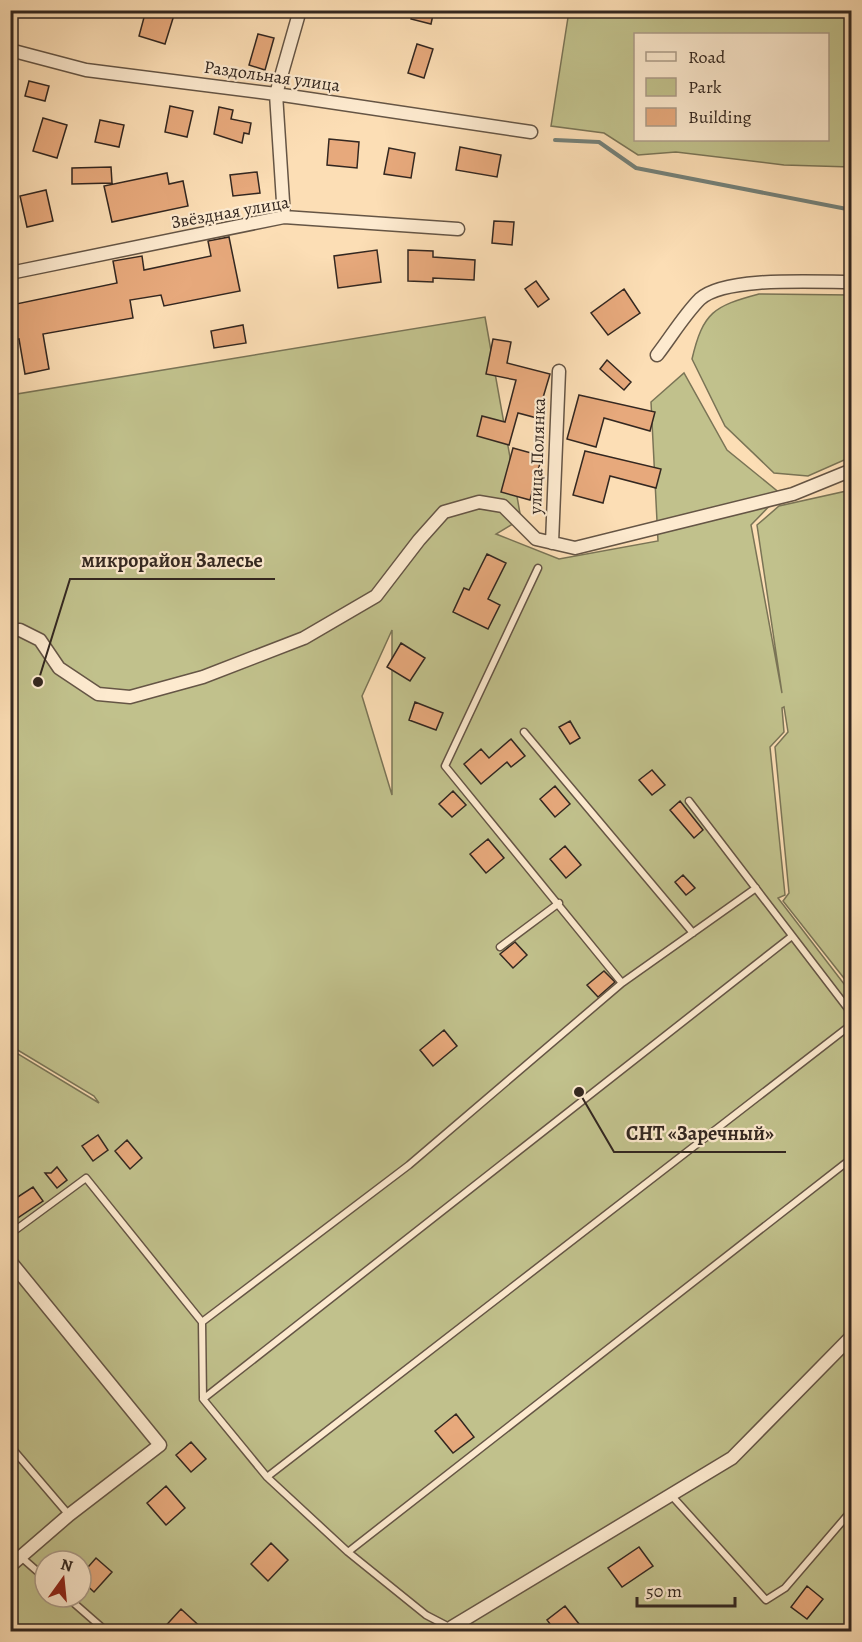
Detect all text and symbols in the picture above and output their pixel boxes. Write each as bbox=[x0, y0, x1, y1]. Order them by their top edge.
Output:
legend bbox=[634, 33, 829, 141]
text: Road bbox=[688, 45, 726, 69]
street label: Раздольная улица bbox=[202, 55, 342, 98]
text: Park bbox=[688, 75, 722, 99]
text: Building bbox=[688, 105, 752, 129]
street label: Звёздная улица bbox=[169, 190, 292, 234]
street label: улица Полянка bbox=[523, 397, 551, 516]
callout: микрорайон Залесье bbox=[70, 541, 275, 579]
text: микрорайон Залесье bbox=[81, 547, 263, 574]
callout: СНТ «Заречный» bbox=[614, 1114, 786, 1152]
text: СНТ «Заречный» bbox=[626, 1120, 774, 1147]
north arrow bbox=[33, 1549, 93, 1609]
text: N bbox=[58, 1553, 75, 1578]
scale bar bbox=[637, 1570, 734, 1608]
text: 50 m bbox=[646, 1579, 682, 1603]

